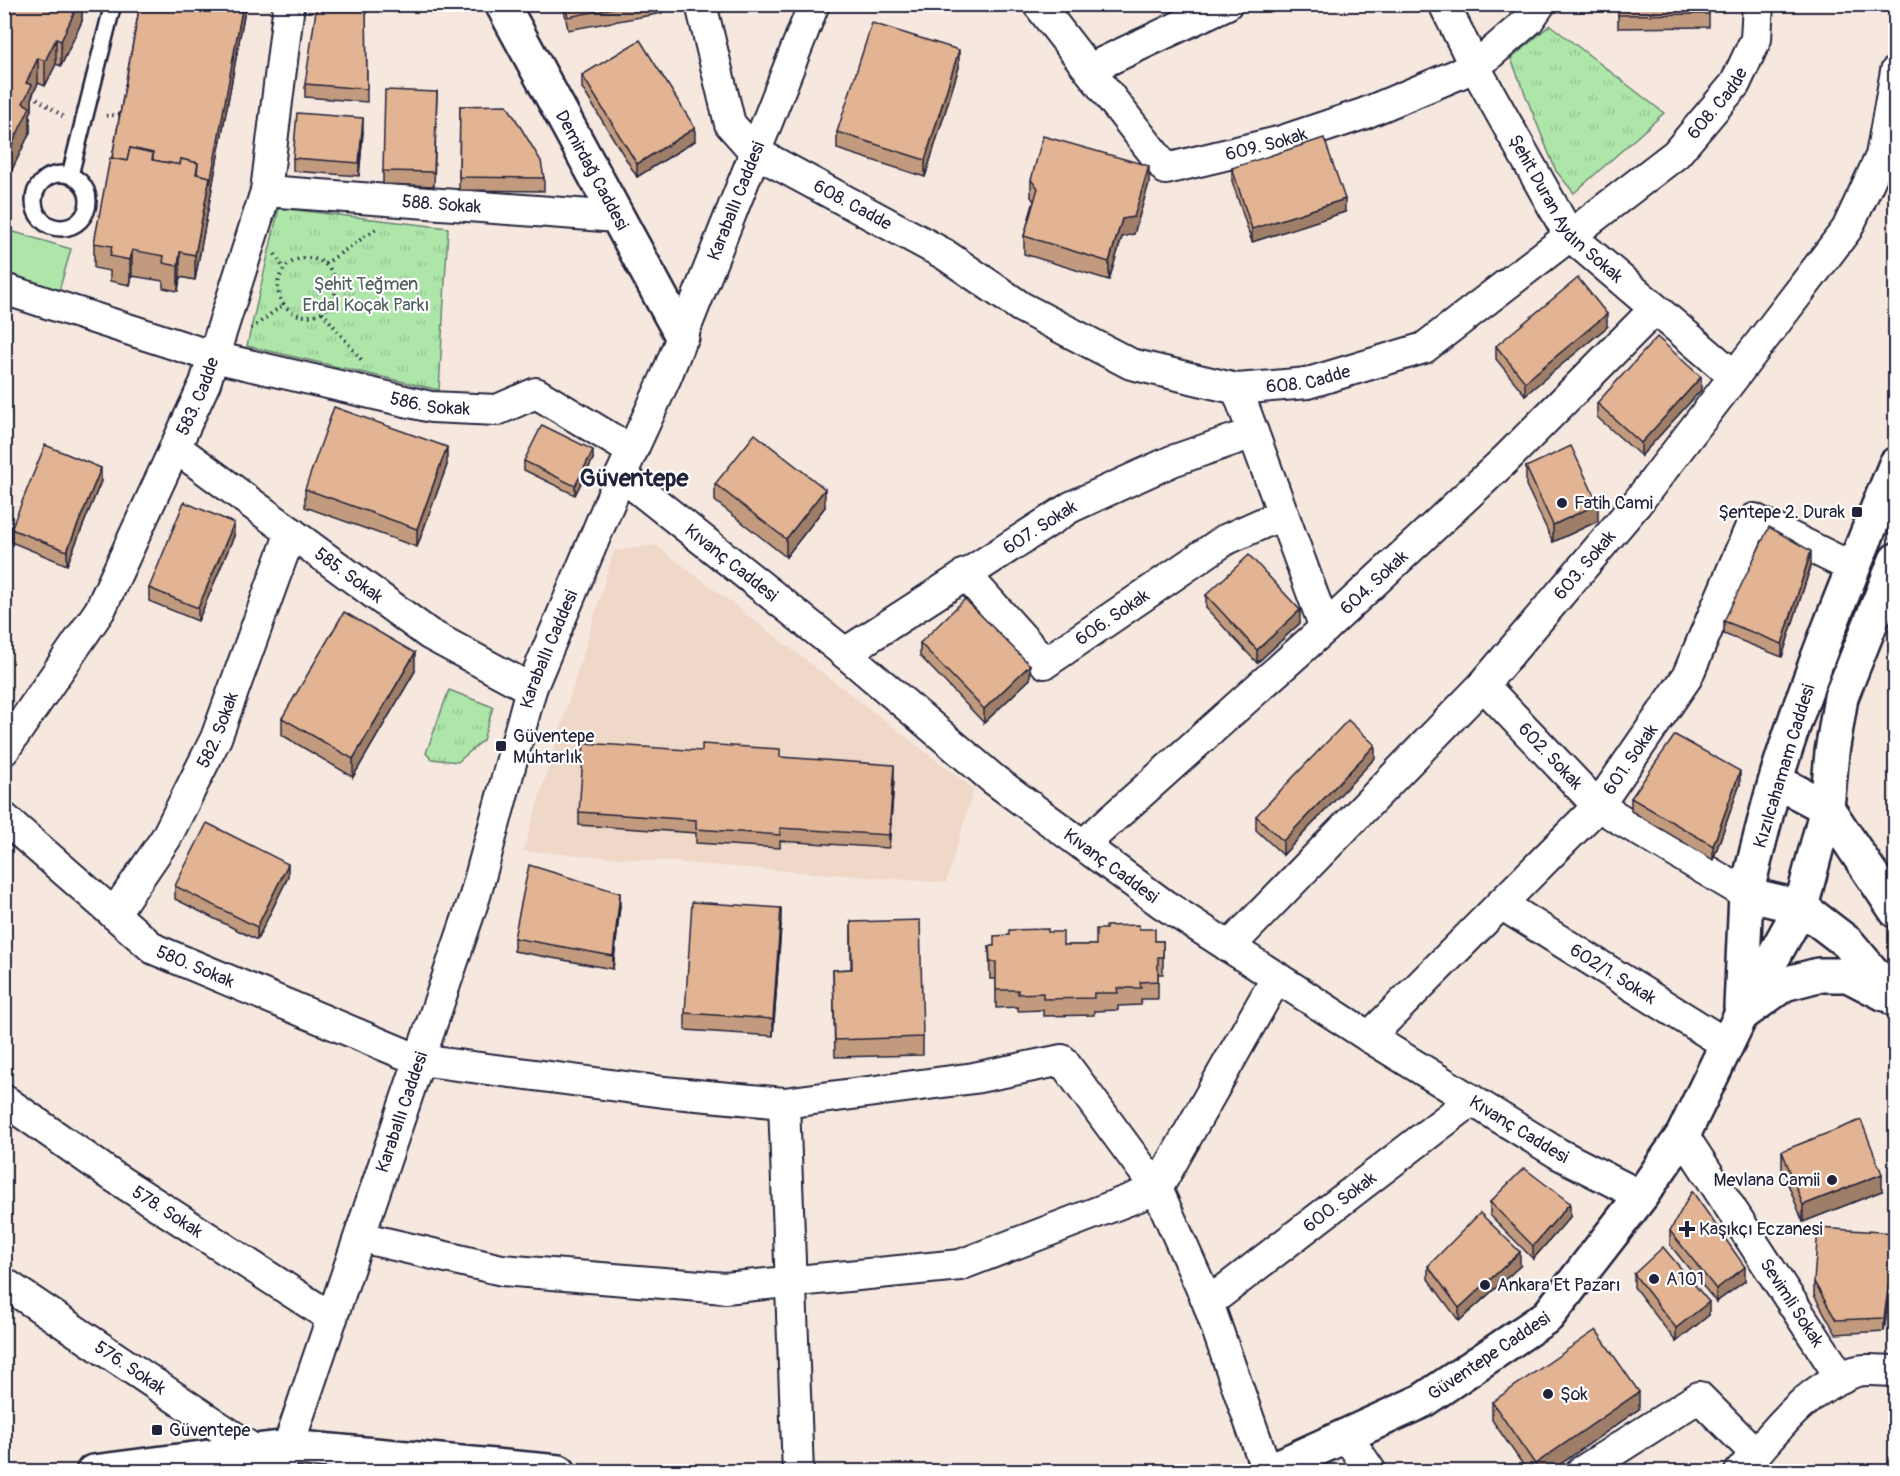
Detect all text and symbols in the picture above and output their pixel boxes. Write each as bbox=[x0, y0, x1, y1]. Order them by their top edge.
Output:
street label: 608. Cadde bbox=[1682, 64, 1753, 144]
street label: Demirdağ Caddesi bbox=[550, 106, 634, 234]
street label: 609. Sokak bbox=[1223, 122, 1311, 166]
street label: Şehit Duran Aydın Sokak bbox=[1503, 131, 1628, 288]
street label: Karaballı Caddesi bbox=[702, 138, 770, 264]
street label: 608. Cadde bbox=[809, 175, 896, 236]
street label: 588. Sokak bbox=[401, 190, 482, 219]
park label: Şehit Teğmen Erdal Koçak Parkı bbox=[303, 273, 429, 317]
street label: 583. Cadde bbox=[171, 354, 225, 439]
street label: 608. Cadde bbox=[1265, 360, 1353, 399]
street label: 586. Sokak bbox=[388, 387, 471, 421]
district label: Güventepe bbox=[580, 464, 689, 493]
place label: Fatih Cami bbox=[1574, 492, 1653, 515]
street label: 607. Sokak bbox=[999, 495, 1081, 560]
marker: Fatih Cami bbox=[1555, 496, 1569, 510]
place label: Şentepe 2. Durak bbox=[1718, 501, 1845, 524]
marker: Şentepe 2. Durak bbox=[1850, 505, 1864, 519]
street label: Kıvanç Caddesi bbox=[680, 519, 782, 607]
street label: 603. Sokak bbox=[1549, 525, 1621, 605]
street label: 585. Sokak bbox=[310, 542, 388, 609]
street label: 604. Sokak bbox=[1335, 545, 1413, 620]
street label: 606. Sokak bbox=[1071, 584, 1154, 651]
street label: Karaballı Caddesi bbox=[515, 587, 583, 711]
street label: Kızılcahamam Caddesi bbox=[1749, 681, 1820, 851]
street label: 582. Sokak bbox=[192, 688, 244, 772]
street label: 602. Sokak bbox=[1513, 718, 1588, 795]
street label: 601. Sokak bbox=[1598, 719, 1663, 800]
place label: Güventepe Muhtarlık bbox=[513, 725, 595, 769]
marker: Güventepe Muhtarlık bbox=[494, 739, 508, 753]
street label: Kıvanç Caddesi bbox=[1059, 824, 1163, 909]
street label: 602/1. Sokak bbox=[1565, 939, 1661, 1010]
street label: 580. Sokak bbox=[153, 940, 238, 994]
street label: Karaballı Caddesi bbox=[371, 1049, 433, 1176]
street label: Kıvanç Caddesi bbox=[1465, 1091, 1572, 1169]
street label: 600. Sokak bbox=[1299, 1166, 1382, 1238]
place label: Mevlana Camii bbox=[1714, 1169, 1820, 1192]
marker: Mevlana Camii bbox=[1825, 1173, 1839, 1187]
street label: 578. Sokak bbox=[127, 1181, 207, 1244]
place label: Kaşıkçı Eczanesi bbox=[1699, 1218, 1823, 1241]
marker: Kaşıkçı Eczanesi bbox=[1680, 1222, 1694, 1236]
street label: Sevimli Sokak bbox=[1754, 1254, 1829, 1352]
place label: A101 bbox=[1666, 1268, 1704, 1291]
marker: A101 bbox=[1647, 1272, 1661, 1286]
place label: Ankara Et Pazarı bbox=[1497, 1274, 1621, 1297]
marker: Ankara Et Pazarı bbox=[1478, 1278, 1492, 1292]
street label: Güventepe Caddesi bbox=[1423, 1307, 1555, 1406]
street label: 576. Sokak bbox=[90, 1336, 171, 1400]
place label: Şok bbox=[1560, 1383, 1588, 1406]
marker: Şok bbox=[1541, 1387, 1555, 1401]
place label: Güventepe bbox=[169, 1419, 251, 1442]
marker: Güventepe bbox=[150, 1423, 164, 1437]

